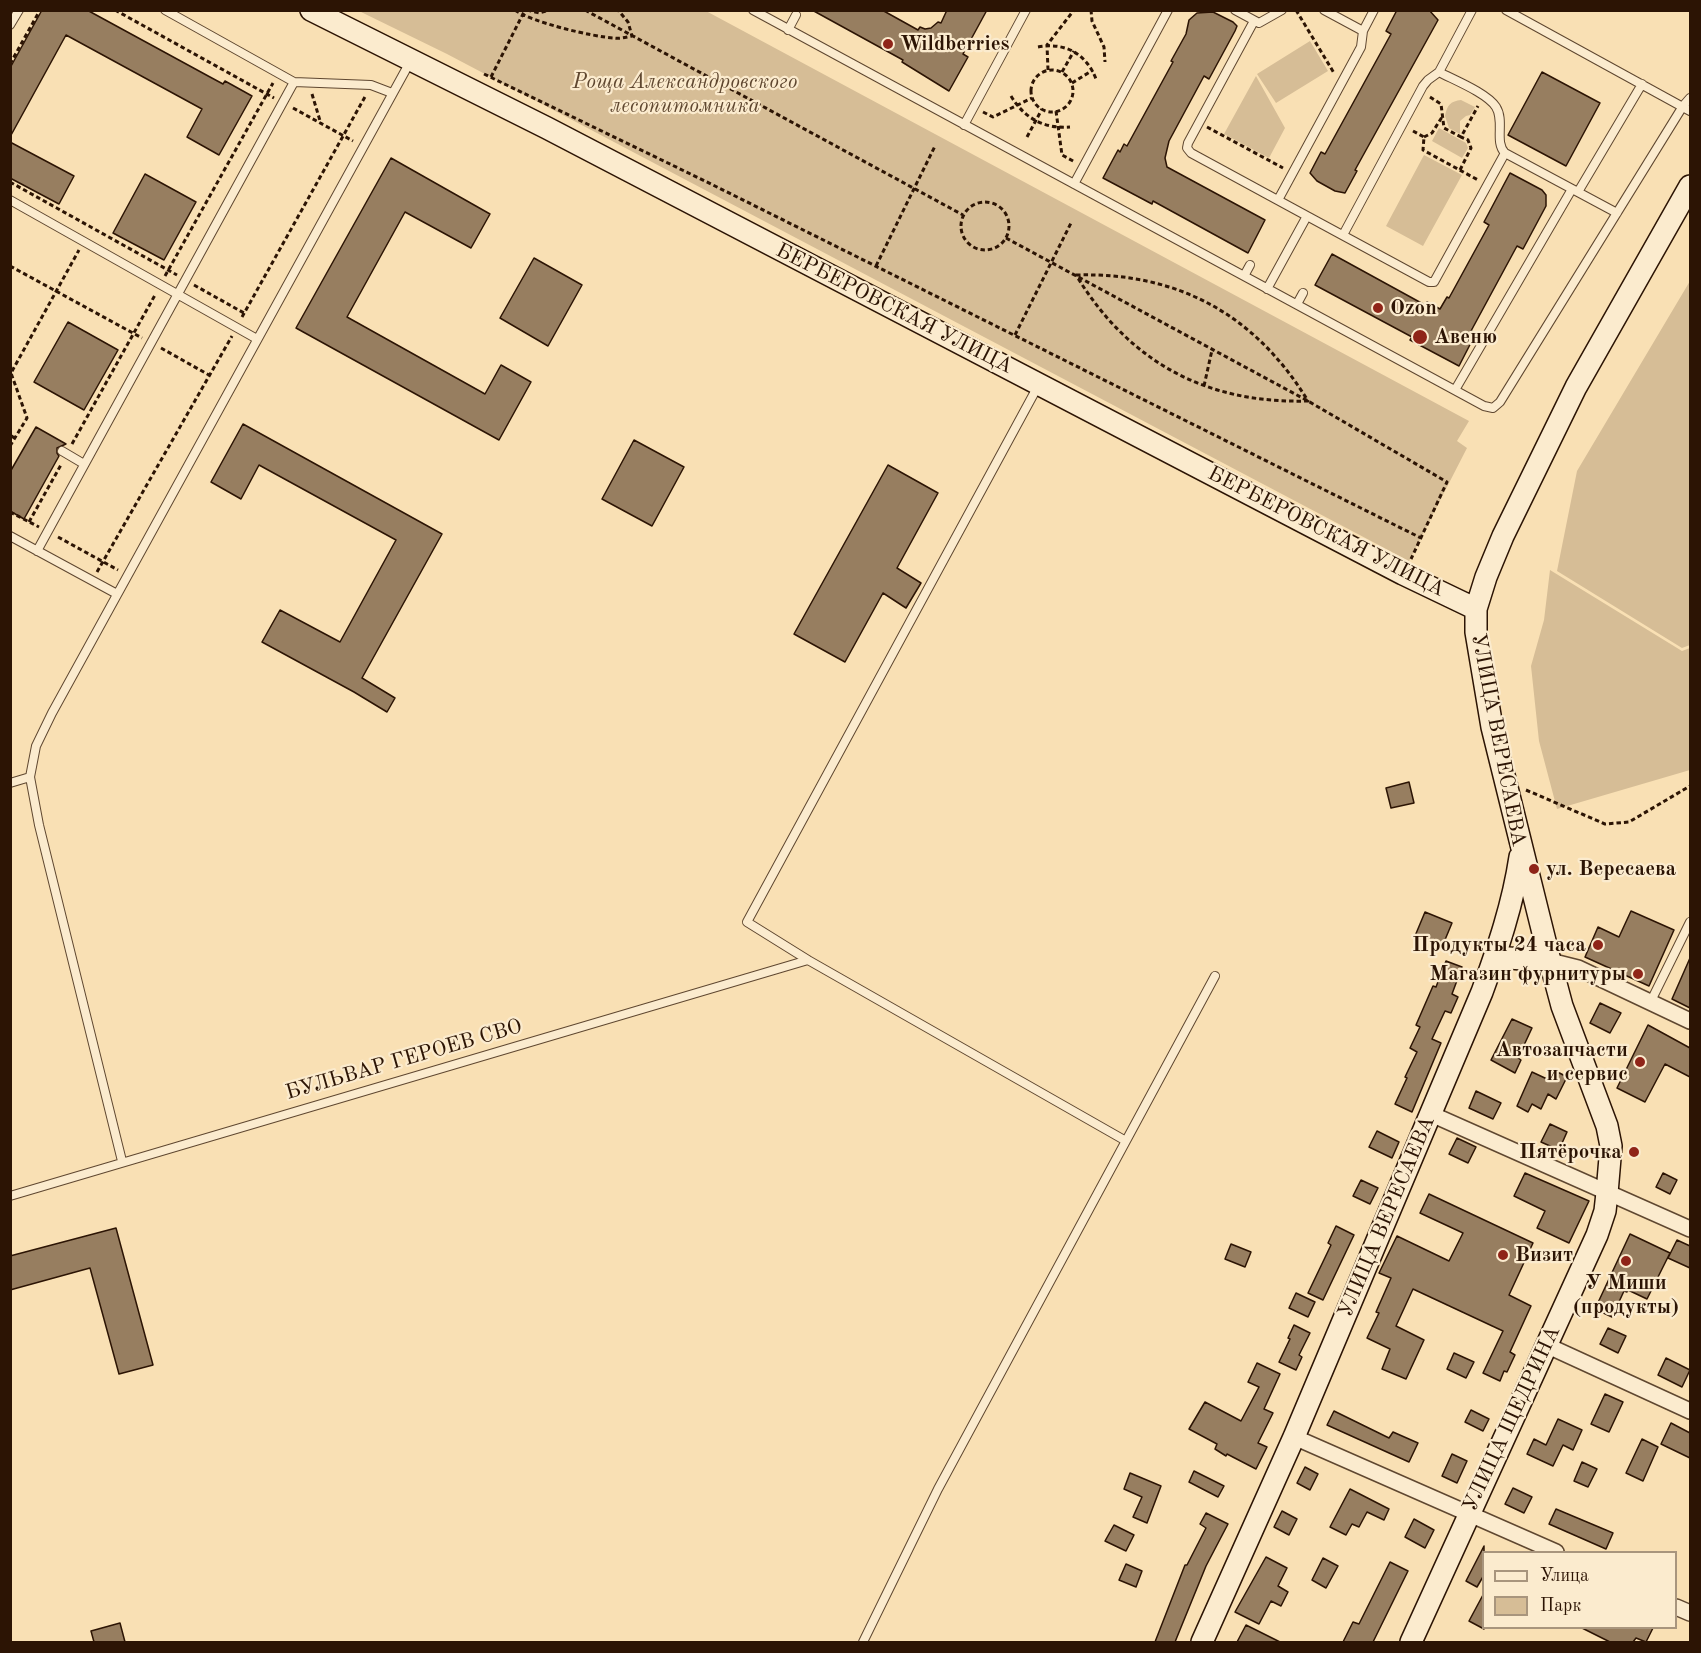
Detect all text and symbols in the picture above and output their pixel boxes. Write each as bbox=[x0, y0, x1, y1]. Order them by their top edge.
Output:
place label: Wildberries bbox=[900, 31, 1010, 57]
marker: Wildberries bbox=[881, 37, 895, 51]
park label: Роща Александровского лесопитомника bbox=[573, 69, 797, 119]
street label: БЕРБЕРОВСКАЯ УЛИЦА bbox=[771, 238, 1017, 380]
place label: Ozon bbox=[1390, 295, 1437, 321]
marker: Ozon bbox=[1371, 301, 1385, 315]
place label: Авеню bbox=[1434, 324, 1497, 350]
marker: Авеню bbox=[1411, 328, 1429, 346]
street label: БЕРБЕРОВСКАЯ УЛИЦА bbox=[1203, 461, 1449, 603]
street label: УЛИЦА ВЕРЕСАЕВА bbox=[1465, 631, 1531, 849]
place label: ул. Вересаева bbox=[1546, 856, 1676, 882]
marker: ул. Вересаева bbox=[1527, 862, 1541, 876]
place label: Продукты 24 часа bbox=[1412, 932, 1586, 958]
marker: Продукты 24 часа bbox=[1591, 938, 1605, 952]
place label: Магазин фурнитуры bbox=[1429, 961, 1626, 987]
marker: Магазин фурнитуры bbox=[1631, 967, 1645, 981]
street label: БУЛЬВАР ГЕРОЕВ СВО bbox=[283, 1014, 525, 1106]
place label: Автозапчасти и сервис bbox=[1496, 1037, 1628, 1087]
marker: Автозапчасти и сервис bbox=[1633, 1055, 1647, 1069]
street label: УЛИЦА ВЕРЕСАЕВА bbox=[1333, 1112, 1441, 1322]
place label: Пятёрочка bbox=[1519, 1139, 1622, 1165]
marker: Пятёрочка bbox=[1627, 1145, 1641, 1159]
place label: Визит bbox=[1515, 1242, 1573, 1268]
marker: Визит bbox=[1496, 1248, 1510, 1262]
marker: У Миши (продукты) bbox=[1619, 1254, 1633, 1268]
place label: У Миши (продукты) bbox=[1573, 1270, 1679, 1320]
street label: УЛИЦА ЩЕДРИНА bbox=[1458, 1322, 1566, 1516]
legend bbox=[1482, 1551, 1677, 1629]
text: Улица bbox=[1540, 1567, 1589, 1585]
text: Парк bbox=[1540, 1597, 1581, 1615]

